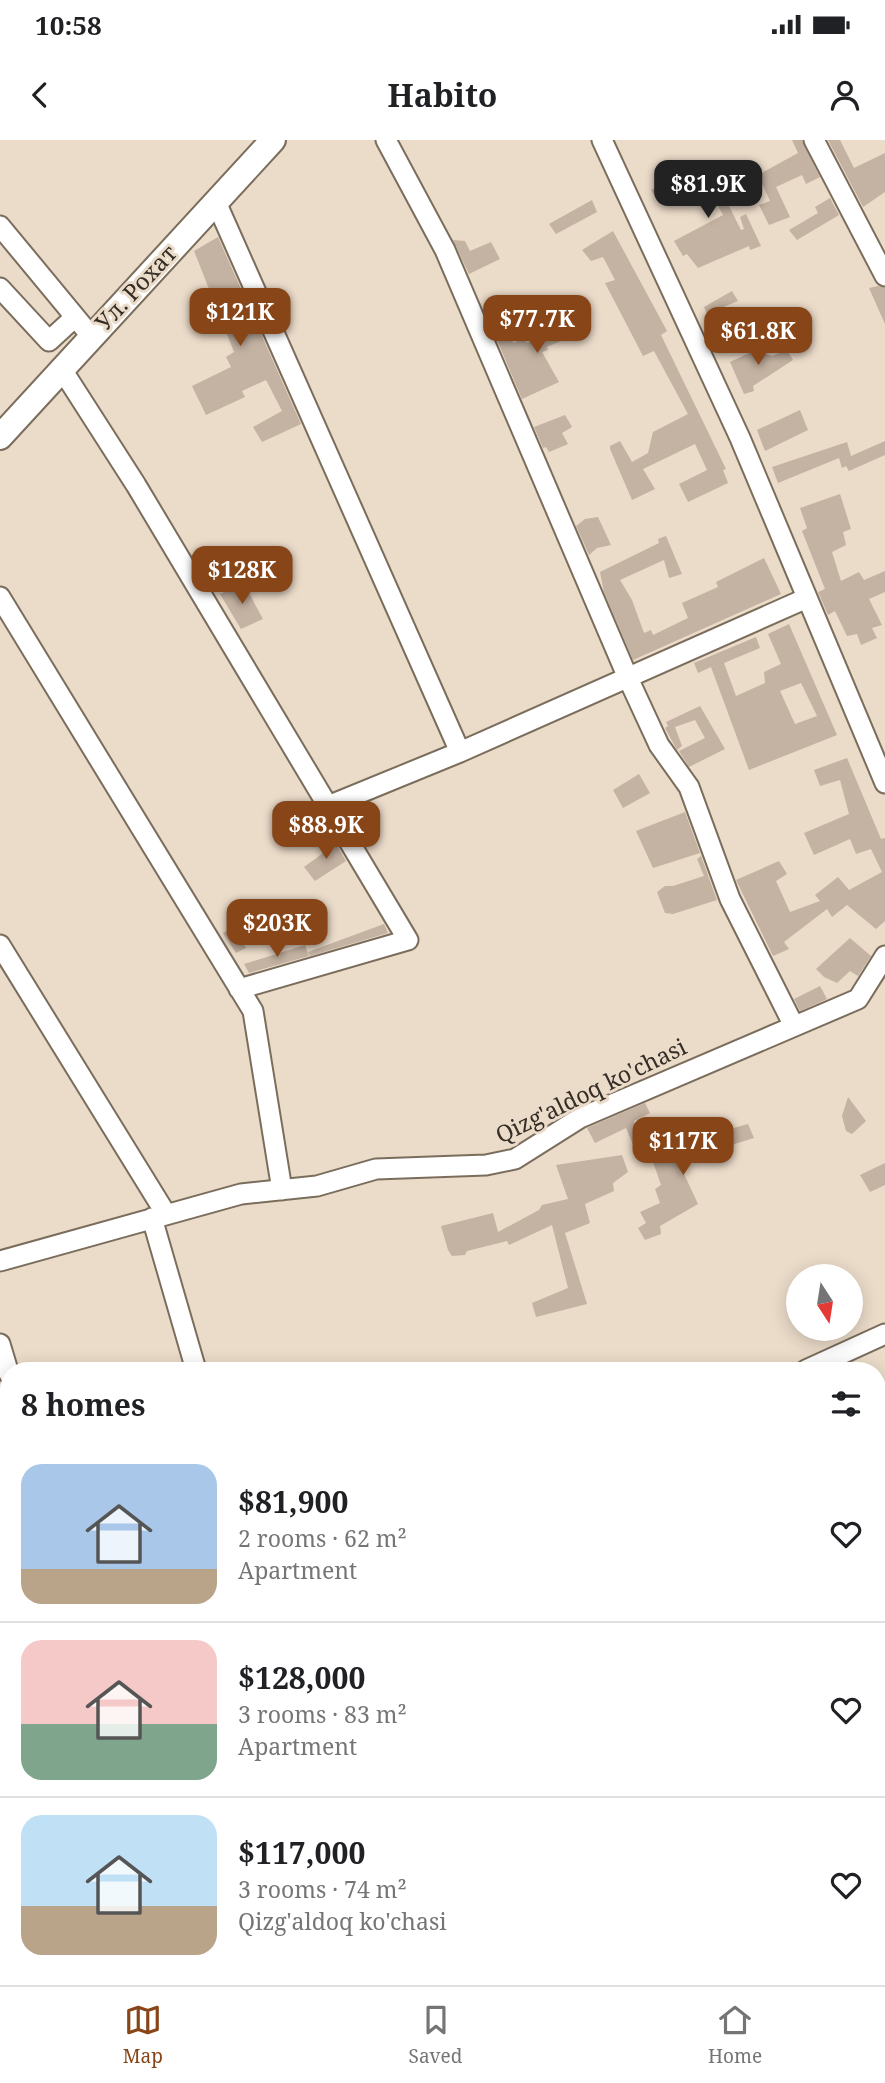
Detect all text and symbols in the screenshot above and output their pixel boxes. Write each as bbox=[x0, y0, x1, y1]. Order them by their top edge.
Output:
text: 10:58 bbox=[35, 7, 102, 43]
text: Habito bbox=[387, 73, 498, 116]
icon: back bbox=[21, 76, 59, 114]
icon: person bbox=[826, 76, 864, 114]
pin: $81.9K bbox=[651, 160, 765, 220]
text: $81.9K bbox=[670, 167, 746, 199]
street label: Ул. Рохат bbox=[87, 237, 183, 337]
pin: $121K bbox=[191, 288, 289, 348]
text: $121K bbox=[206, 295, 274, 327]
pin: $77.7K bbox=[480, 296, 594, 355]
text: $77.7K bbox=[499, 302, 575, 334]
pin: $61.8K bbox=[701, 308, 815, 367]
text: $61.8K bbox=[720, 314, 796, 346]
pin: $128K bbox=[193, 546, 291, 606]
text: $128K bbox=[208, 553, 276, 585]
pin: $88.9K bbox=[269, 802, 383, 861]
text: $88.9K bbox=[288, 808, 364, 840]
pin: $203K bbox=[228, 900, 326, 959]
text: $203K bbox=[243, 906, 311, 938]
street label: Qizg'aldoq ko'chasi bbox=[490, 1030, 692, 1150]
pin: $117K bbox=[634, 1118, 732, 1177]
text: $117K bbox=[649, 1124, 717, 1156]
north arrow bbox=[786, 1264, 863, 1340]
map controls bbox=[786, 1264, 863, 1341]
text: 8 homes bbox=[21, 1384, 145, 1425]
icon: filters bbox=[827, 1385, 865, 1423]
text: $81,900 bbox=[238, 1481, 349, 1522]
icon: home bbox=[77, 1492, 161, 1576]
icon: heart bbox=[827, 1515, 865, 1553]
text: 2 rooms · 62 m² bbox=[238, 1522, 407, 1554]
text: Apartment bbox=[238, 1554, 357, 1586]
text: $128,000 bbox=[238, 1657, 365, 1698]
icon: home bbox=[77, 1668, 161, 1752]
icon: heart bbox=[827, 1691, 865, 1729]
text: 3 rooms · 83 m² bbox=[238, 1698, 407, 1730]
text: Apartment bbox=[238, 1730, 357, 1762]
text: $117,000 bbox=[238, 1832, 365, 1873]
icon: home bbox=[77, 1843, 161, 1927]
icon: heart bbox=[827, 1866, 865, 1904]
text: 3 rooms · 74 m² bbox=[238, 1873, 407, 1905]
text: Qizg'aldoq ko'chasi bbox=[238, 1905, 447, 1937]
tab: Map bbox=[123, 2001, 163, 2069]
tab: Saved bbox=[409, 2001, 462, 2069]
tab: Home bbox=[708, 2001, 762, 2069]

